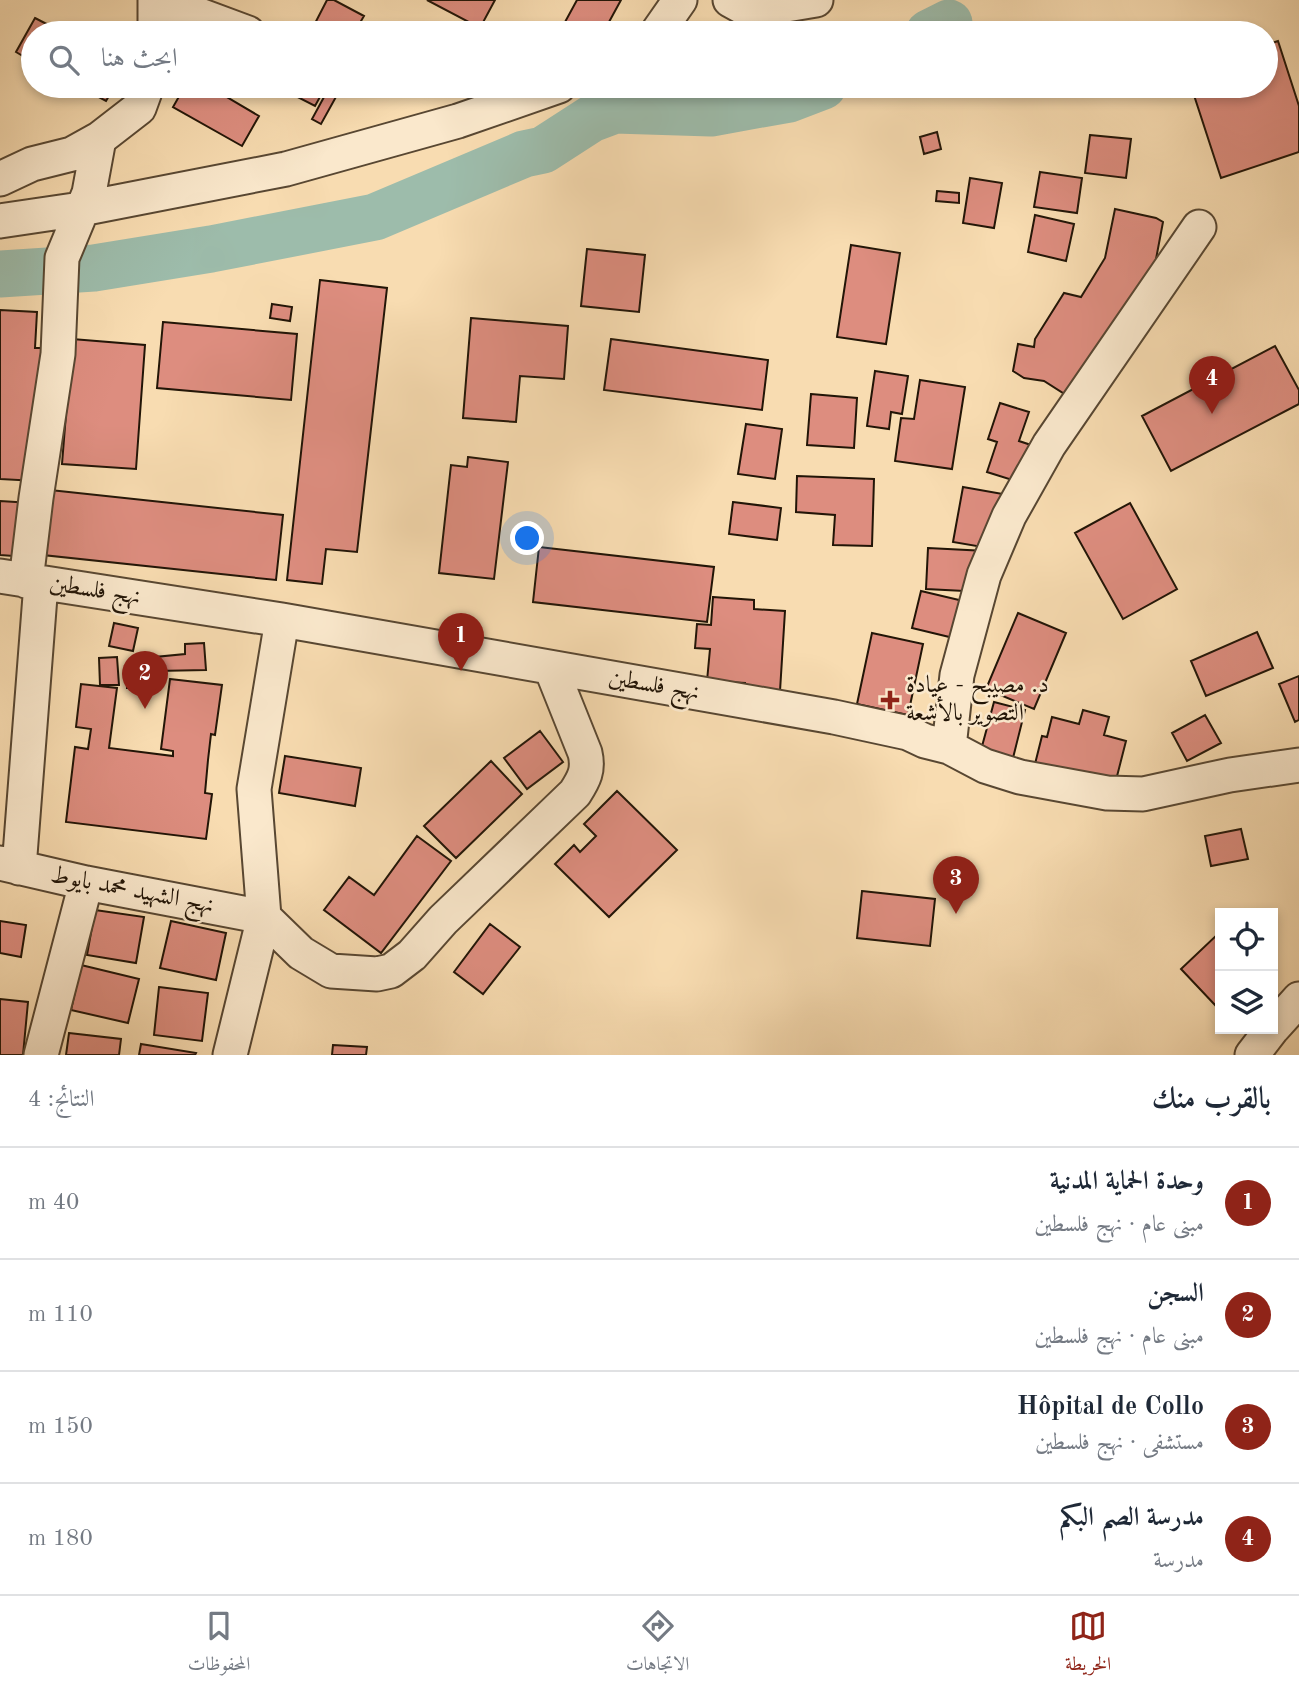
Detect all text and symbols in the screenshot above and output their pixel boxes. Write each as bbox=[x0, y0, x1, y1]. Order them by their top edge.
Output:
search box bbox=[21, 21, 1278, 98]
icon: search bbox=[45, 41, 83, 79]
text: ابحث هنا bbox=[101, 46, 178, 72]
pin: 4 bbox=[1189, 356, 1235, 414]
your location bbox=[510, 521, 544, 555]
street label: نهج فلسطين bbox=[47, 572, 142, 617]
pin: 1 bbox=[438, 613, 484, 671]
pin: 2 bbox=[122, 651, 168, 709]
street label: نهج فلسطين bbox=[606, 666, 701, 713]
place label: د. مصيبح - عيادة التصوير بالأشعة bbox=[906, 674, 1049, 727]
marker: د. مصيبح - عيادة التصوير بالأشعة bbox=[880, 690, 900, 710]
pin: 3 bbox=[933, 856, 979, 914]
street label: نهج الشهيد محمد بايوط bbox=[47, 863, 216, 925]
map controls bbox=[1215, 908, 1278, 1034]
button: locate bbox=[1215, 908, 1278, 971]
button: layers bbox=[1215, 971, 1278, 1034]
text: بالقرب منك bbox=[1152, 1085, 1271, 1115]
text: النتائج: 4 bbox=[28, 1088, 95, 1111]
text: وحدة الحماية المدنية bbox=[1050, 1169, 1204, 1195]
text: 40 m bbox=[28, 1191, 79, 1214]
text: 1 bbox=[1241, 1191, 1255, 1214]
text: مبنى عام · نهج فلسطين bbox=[1034, 1213, 1204, 1236]
text: السجن bbox=[1147, 1281, 1204, 1307]
text: 110 m bbox=[28, 1303, 93, 1326]
text: 2 bbox=[1241, 1303, 1255, 1326]
text: مبنى عام · نهج فلسطين bbox=[1034, 1325, 1204, 1348]
text: Hôpital de Collo bbox=[1017, 1394, 1204, 1420]
text: 150 m bbox=[28, 1415, 93, 1438]
text: 3 bbox=[1241, 1415, 1255, 1438]
text: مستشفى · نهج فلسطين bbox=[1035, 1431, 1204, 1454]
text: مدرسة الصم البكم bbox=[1059, 1505, 1204, 1531]
text: 180 m bbox=[28, 1527, 93, 1550]
text: 4 bbox=[1241, 1527, 1255, 1550]
text: مدرسة bbox=[1153, 1549, 1204, 1572]
tab: المحفوظات bbox=[188, 1607, 250, 1682]
tab: الاتجاهات bbox=[626, 1607, 689, 1682]
tab: الخريطة bbox=[1065, 1607, 1111, 1682]

